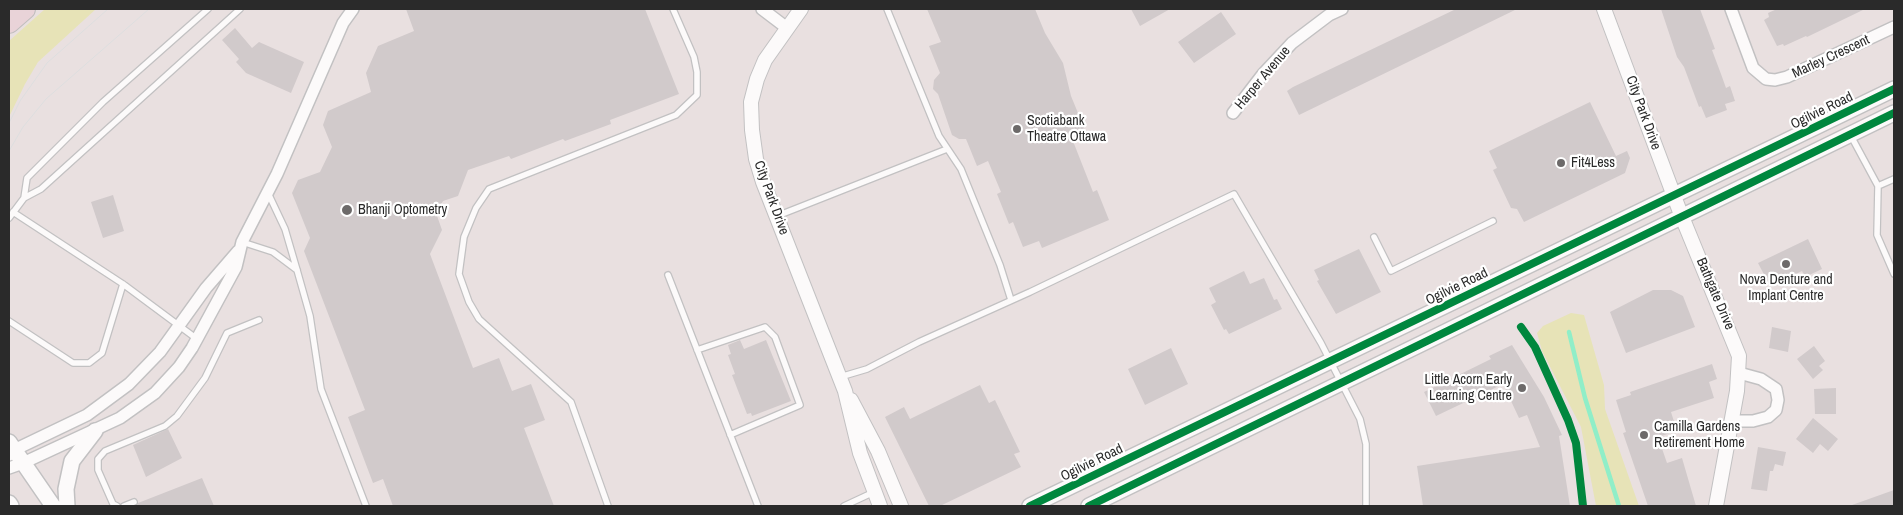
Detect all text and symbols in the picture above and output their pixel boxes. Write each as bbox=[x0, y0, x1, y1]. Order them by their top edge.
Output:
street label: Marley Crescent bbox=[1790, 32, 1872, 82]
street label: Harper Avenue bbox=[1232, 43, 1294, 113]
street label: City Park Drive bbox=[1622, 74, 1664, 152]
street label: Ogilvie Road bbox=[1788, 89, 1856, 133]
place label: Scotiabank Theatre Ottawa bbox=[1027, 113, 1106, 146]
marker: Scotiabank Theatre Ottawa bbox=[1011, 123, 1023, 135]
place label: Fit4Less bbox=[1571, 155, 1615, 171]
marker: Fit4Less bbox=[1555, 157, 1567, 169]
street label: City Park Drive bbox=[750, 159, 792, 237]
place label: Bhanji Optometry bbox=[358, 202, 447, 218]
marker: Bhanji Optometry bbox=[340, 203, 354, 217]
street label: Bathgate Drive bbox=[1692, 255, 1738, 333]
marker: Nova Denture and Implant Centre bbox=[1780, 258, 1792, 270]
street label: Ogilvie Road bbox=[1423, 265, 1491, 309]
place label: Nova Denture and Implant Centre bbox=[1739, 272, 1833, 304]
place label: Little Acorn Early Learning Centre bbox=[1425, 372, 1512, 404]
marker: Little Acorn Early Learning Centre bbox=[1516, 382, 1528, 394]
place label: Camilla Gardens Retirement Home bbox=[1654, 419, 1745, 452]
marker: Camilla Gardens Retirement Home bbox=[1638, 429, 1650, 441]
street label: Ogilvie Road bbox=[1058, 441, 1126, 485]

